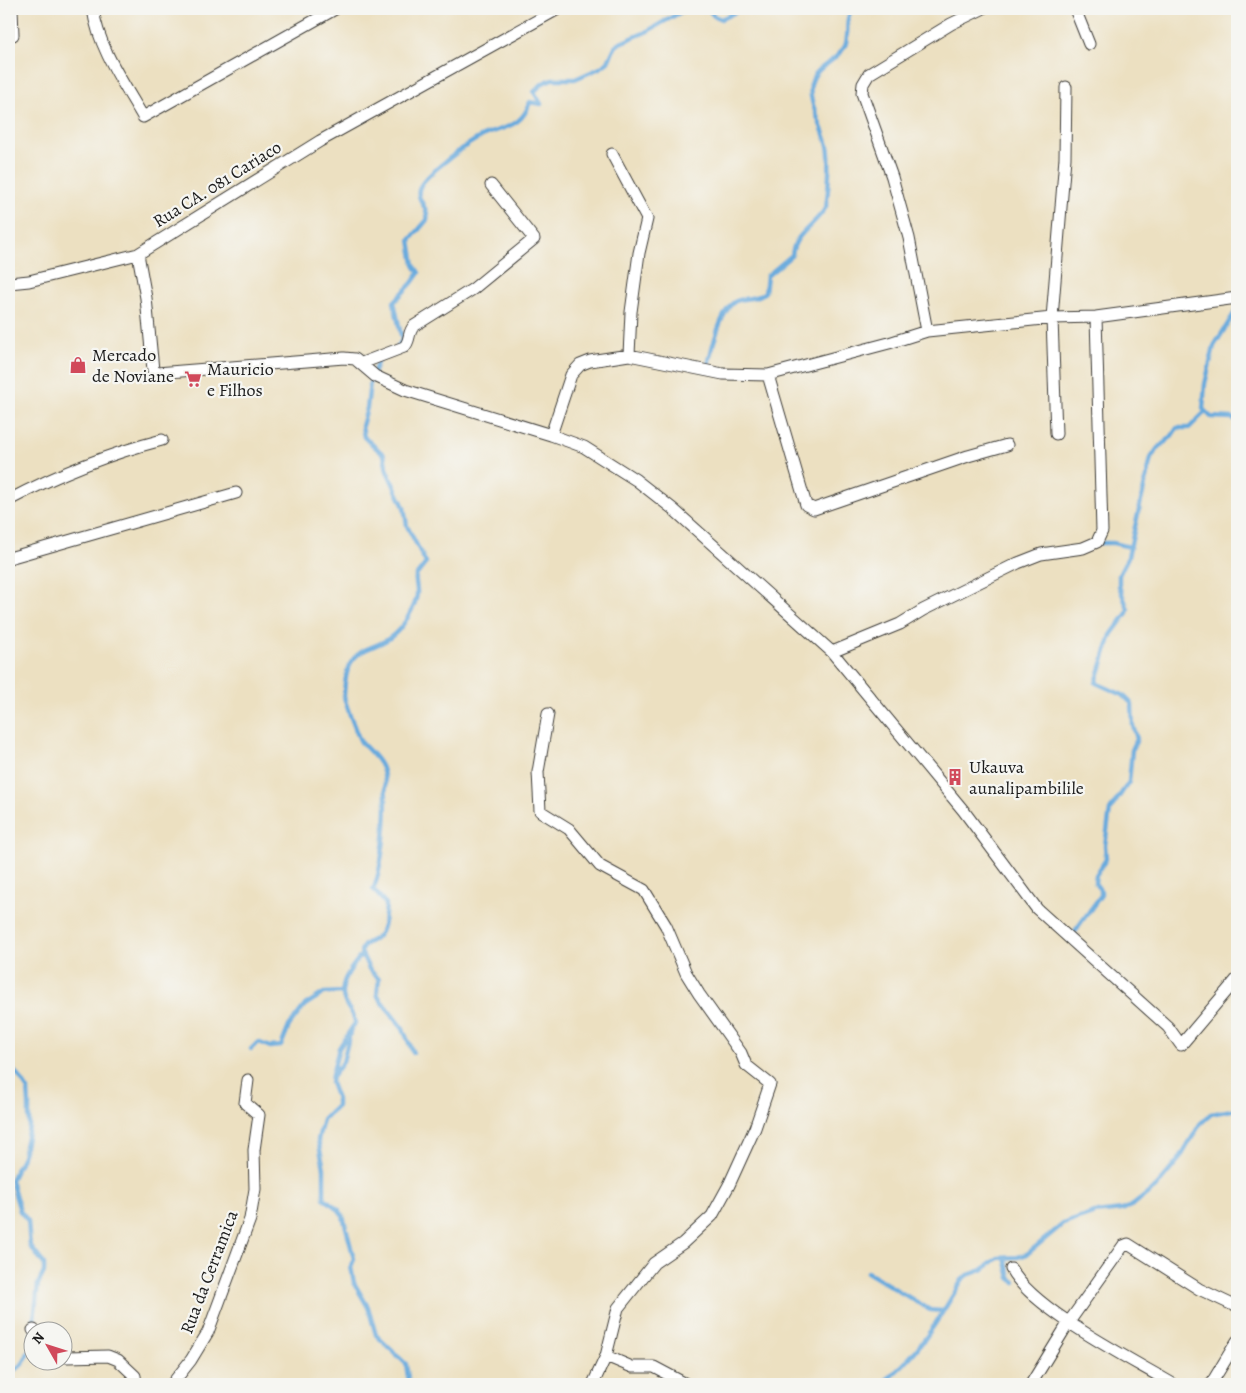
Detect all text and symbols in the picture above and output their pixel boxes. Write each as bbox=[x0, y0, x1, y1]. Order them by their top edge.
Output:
street label: Rua CA. 081 Cariaco bbox=[148, 135, 286, 233]
place label: Mercado de Noviane bbox=[92, 343, 174, 388]
shop icon: Mercado de Noviane bbox=[68, 355, 88, 375]
place label: Mauricio e Filhos bbox=[207, 357, 274, 402]
supermarket icon: Mauricio e Filhos bbox=[183, 369, 203, 389]
place label: Ukauva aunalipambilile bbox=[969, 755, 1084, 800]
building icon: Ukauva aunalipambilile bbox=[945, 767, 965, 787]
street label: Rua da Cerramica bbox=[174, 1206, 244, 1337]
north arrow bbox=[22, 1320, 72, 1370]
text: N bbox=[28, 1328, 49, 1348]

